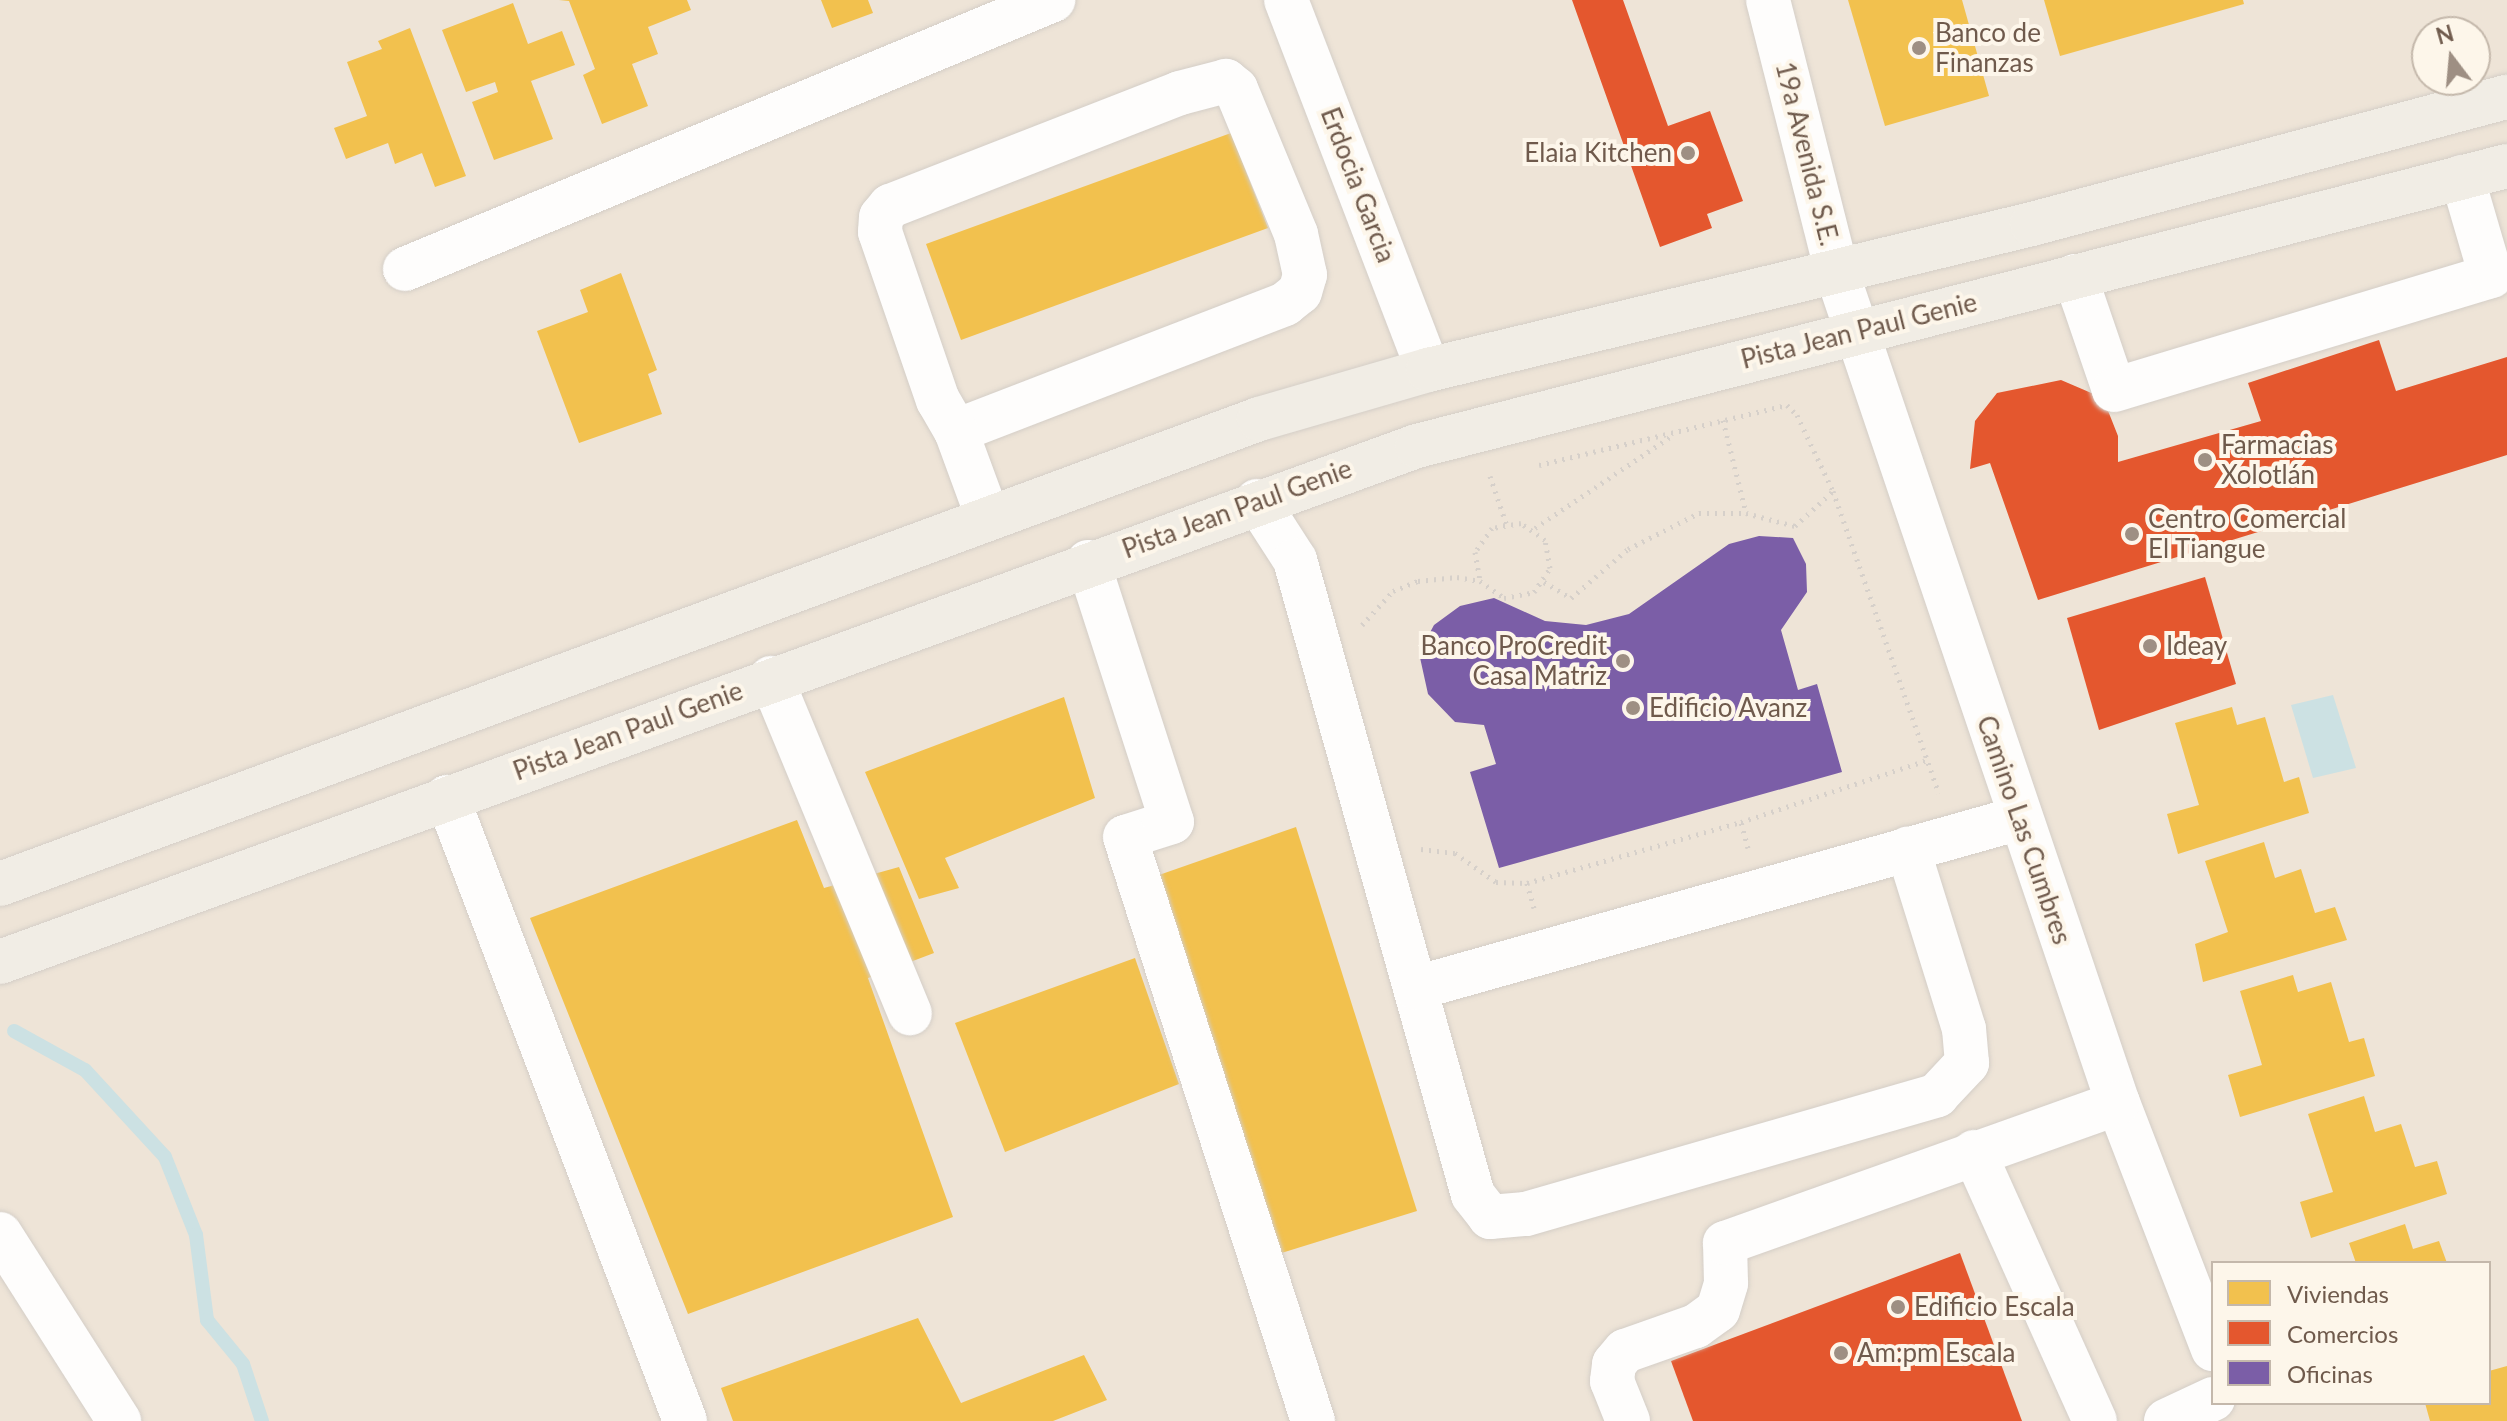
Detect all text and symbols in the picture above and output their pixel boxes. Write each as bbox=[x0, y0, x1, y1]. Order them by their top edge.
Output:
north arrow bbox=[2411, 16, 2491, 96]
place label: Banco de Finanzas bbox=[1935, 17, 2041, 78]
text: N bbox=[2433, 19, 2457, 50]
marker: Banco de Finanzas bbox=[1910, 39, 1928, 57]
street label: 19a Avenida S.E. bbox=[1769, 58, 1845, 250]
street label: Erdocia Garcia bbox=[1314, 103, 1402, 267]
place label: Elaia Kitchen bbox=[1524, 137, 1672, 169]
marker: Elaia Kitchen bbox=[1679, 144, 1697, 162]
street label: Pista Jean Paul Genie bbox=[1737, 287, 1981, 375]
place label: Farmacias Xolotlán bbox=[2221, 429, 2333, 490]
marker: Farmacias Xolotlán bbox=[2196, 451, 2214, 469]
street label: Pista Jean Paul Genie bbox=[1118, 453, 1356, 565]
place label: Centro Comercial El Tiangue bbox=[2148, 503, 2346, 564]
marker: Centro Comercial El Tiangue bbox=[2123, 525, 2141, 543]
place label: Banco ProCredit Casa Matriz bbox=[1420, 630, 1607, 692]
place label: Ideay bbox=[2166, 630, 2227, 662]
marker: Ideay bbox=[2141, 637, 2159, 655]
marker: Banco ProCredit Casa Matriz bbox=[1614, 652, 1632, 670]
street label: Pista Jean Paul Genie bbox=[509, 675, 747, 787]
place label: Edificio Avanz bbox=[1649, 692, 1808, 724]
marker: Edificio Avanz bbox=[1624, 699, 1642, 717]
street label: Camino Las Cumbres bbox=[1970, 712, 2078, 948]
legend bbox=[2211, 1261, 2491, 1405]
text: Viviendas bbox=[2287, 1279, 2389, 1308]
place label: Edificio Escala bbox=[1914, 1291, 2075, 1323]
marker: Edificio Escala bbox=[1889, 1298, 1907, 1316]
text: Comercios bbox=[2287, 1319, 2398, 1348]
place label: Am:pm Escala bbox=[1857, 1337, 2016, 1369]
marker: Am:pm Escala bbox=[1832, 1344, 1850, 1362]
text: Oficinas bbox=[2287, 1359, 2373, 1388]

